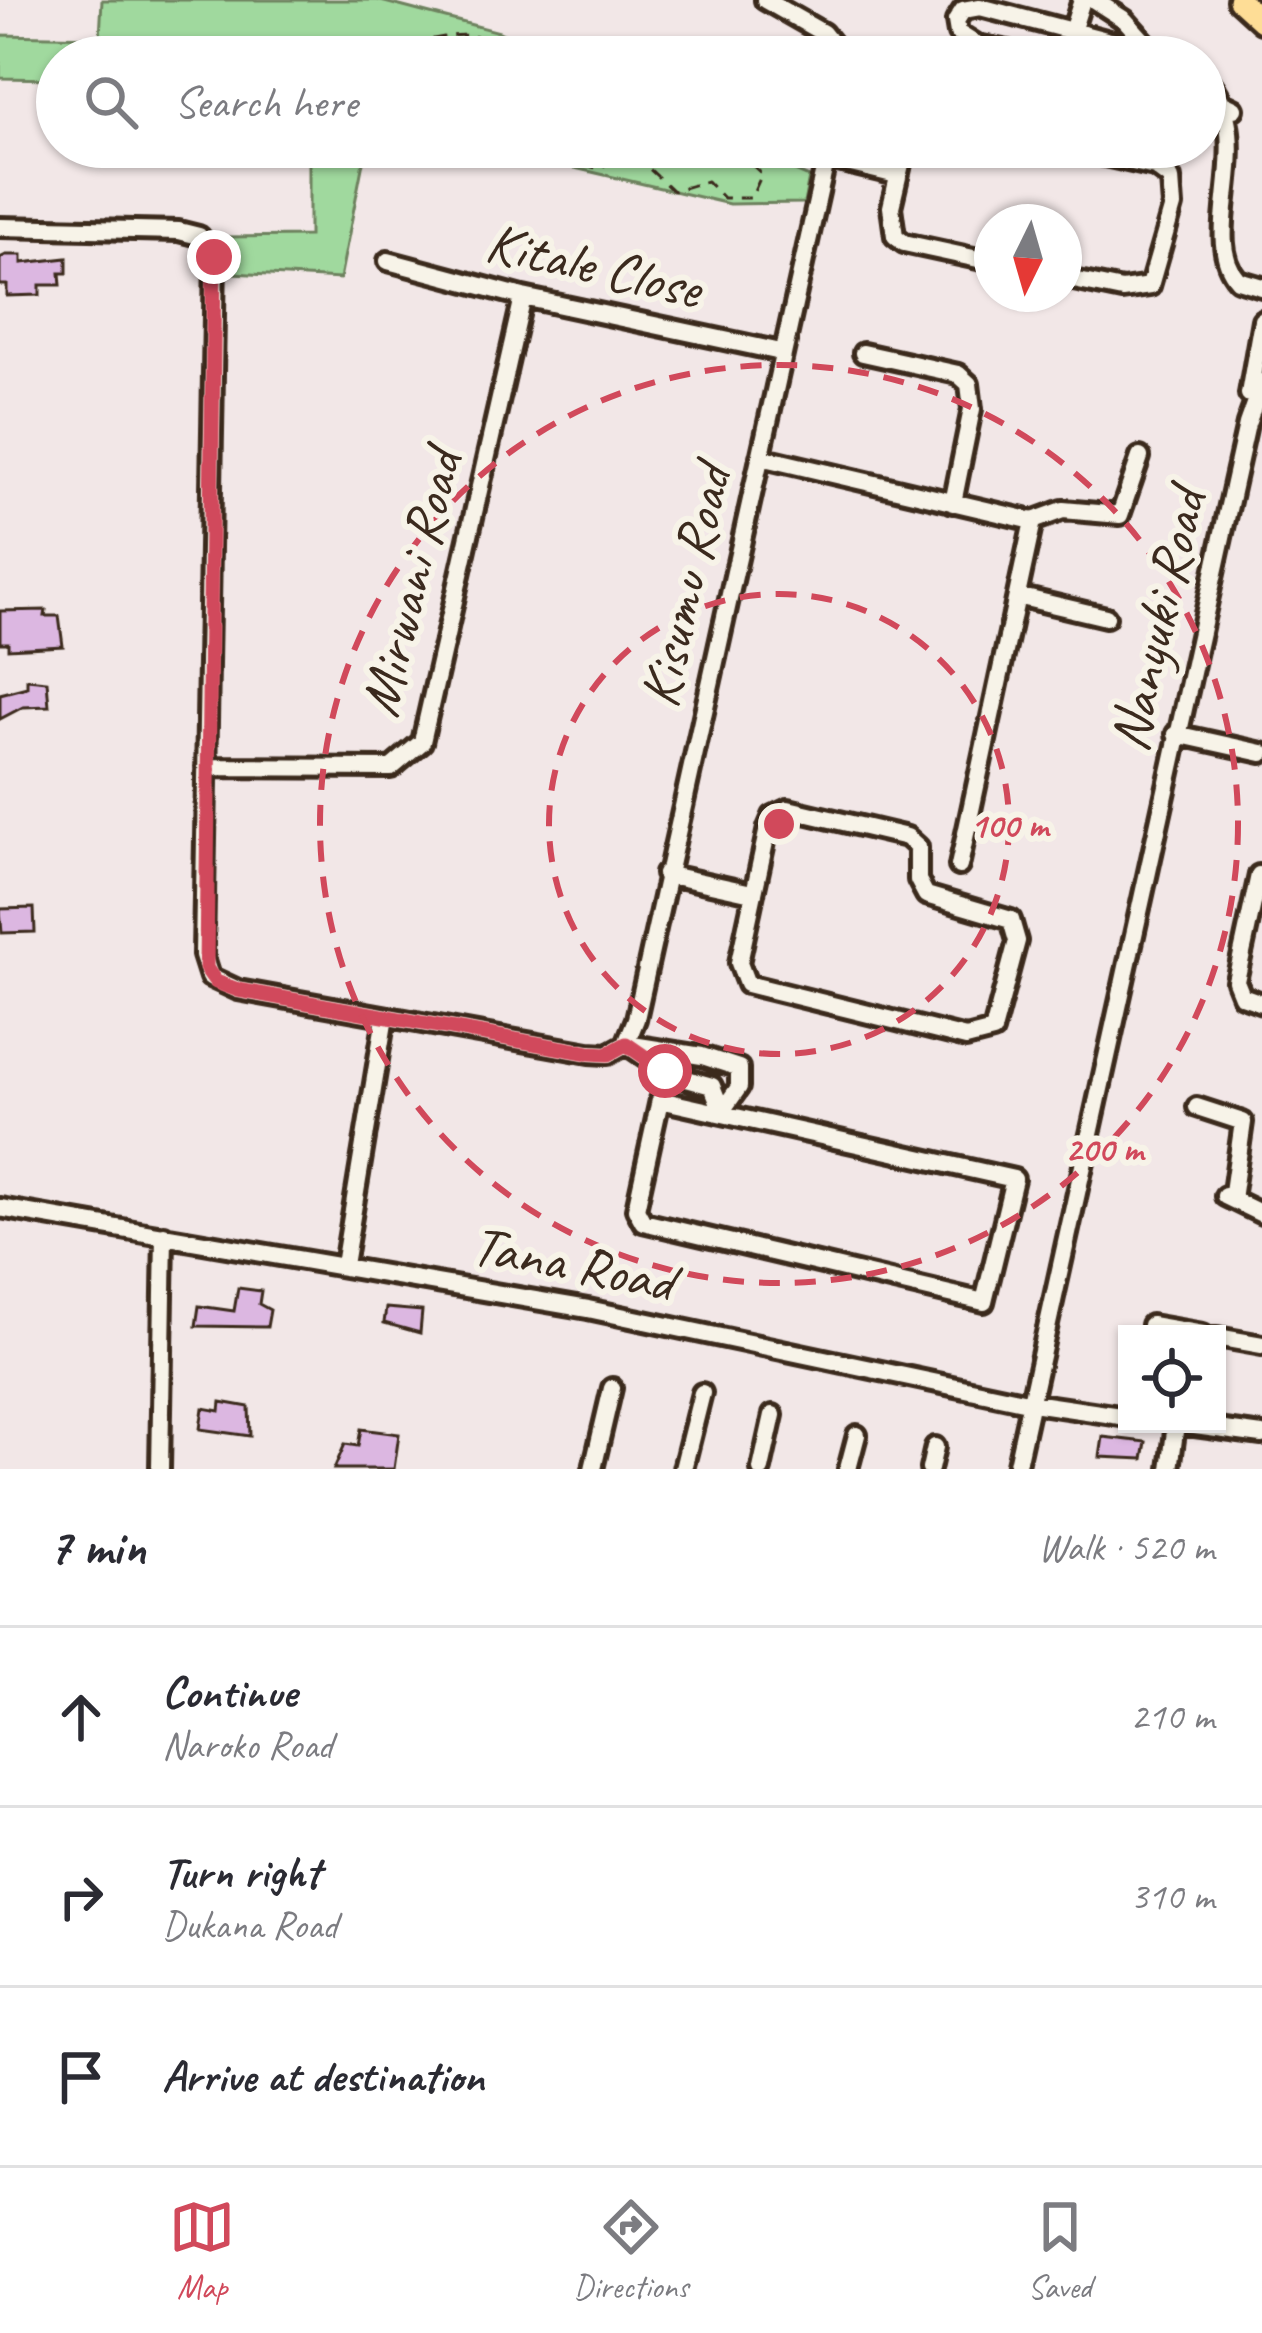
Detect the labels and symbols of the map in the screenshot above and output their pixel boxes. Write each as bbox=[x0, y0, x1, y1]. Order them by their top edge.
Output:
north arrow bbox=[974, 204, 1082, 312]
street label: Kitale Close bbox=[480, 205, 711, 325]
route end bbox=[187, 230, 241, 284]
street label: Mirwani Road bbox=[342, 435, 480, 723]
street label: Kisumu Road bbox=[622, 451, 749, 714]
street label: Nanyuki Road bbox=[1092, 474, 1224, 758]
text: 100 m bbox=[970, 802, 1051, 848]
centre of rings bbox=[758, 803, 800, 845]
route start bbox=[638, 1044, 692, 1098]
text: 200 m bbox=[1065, 1126, 1146, 1172]
street label: Tana Road bbox=[466, 1208, 688, 1319]

